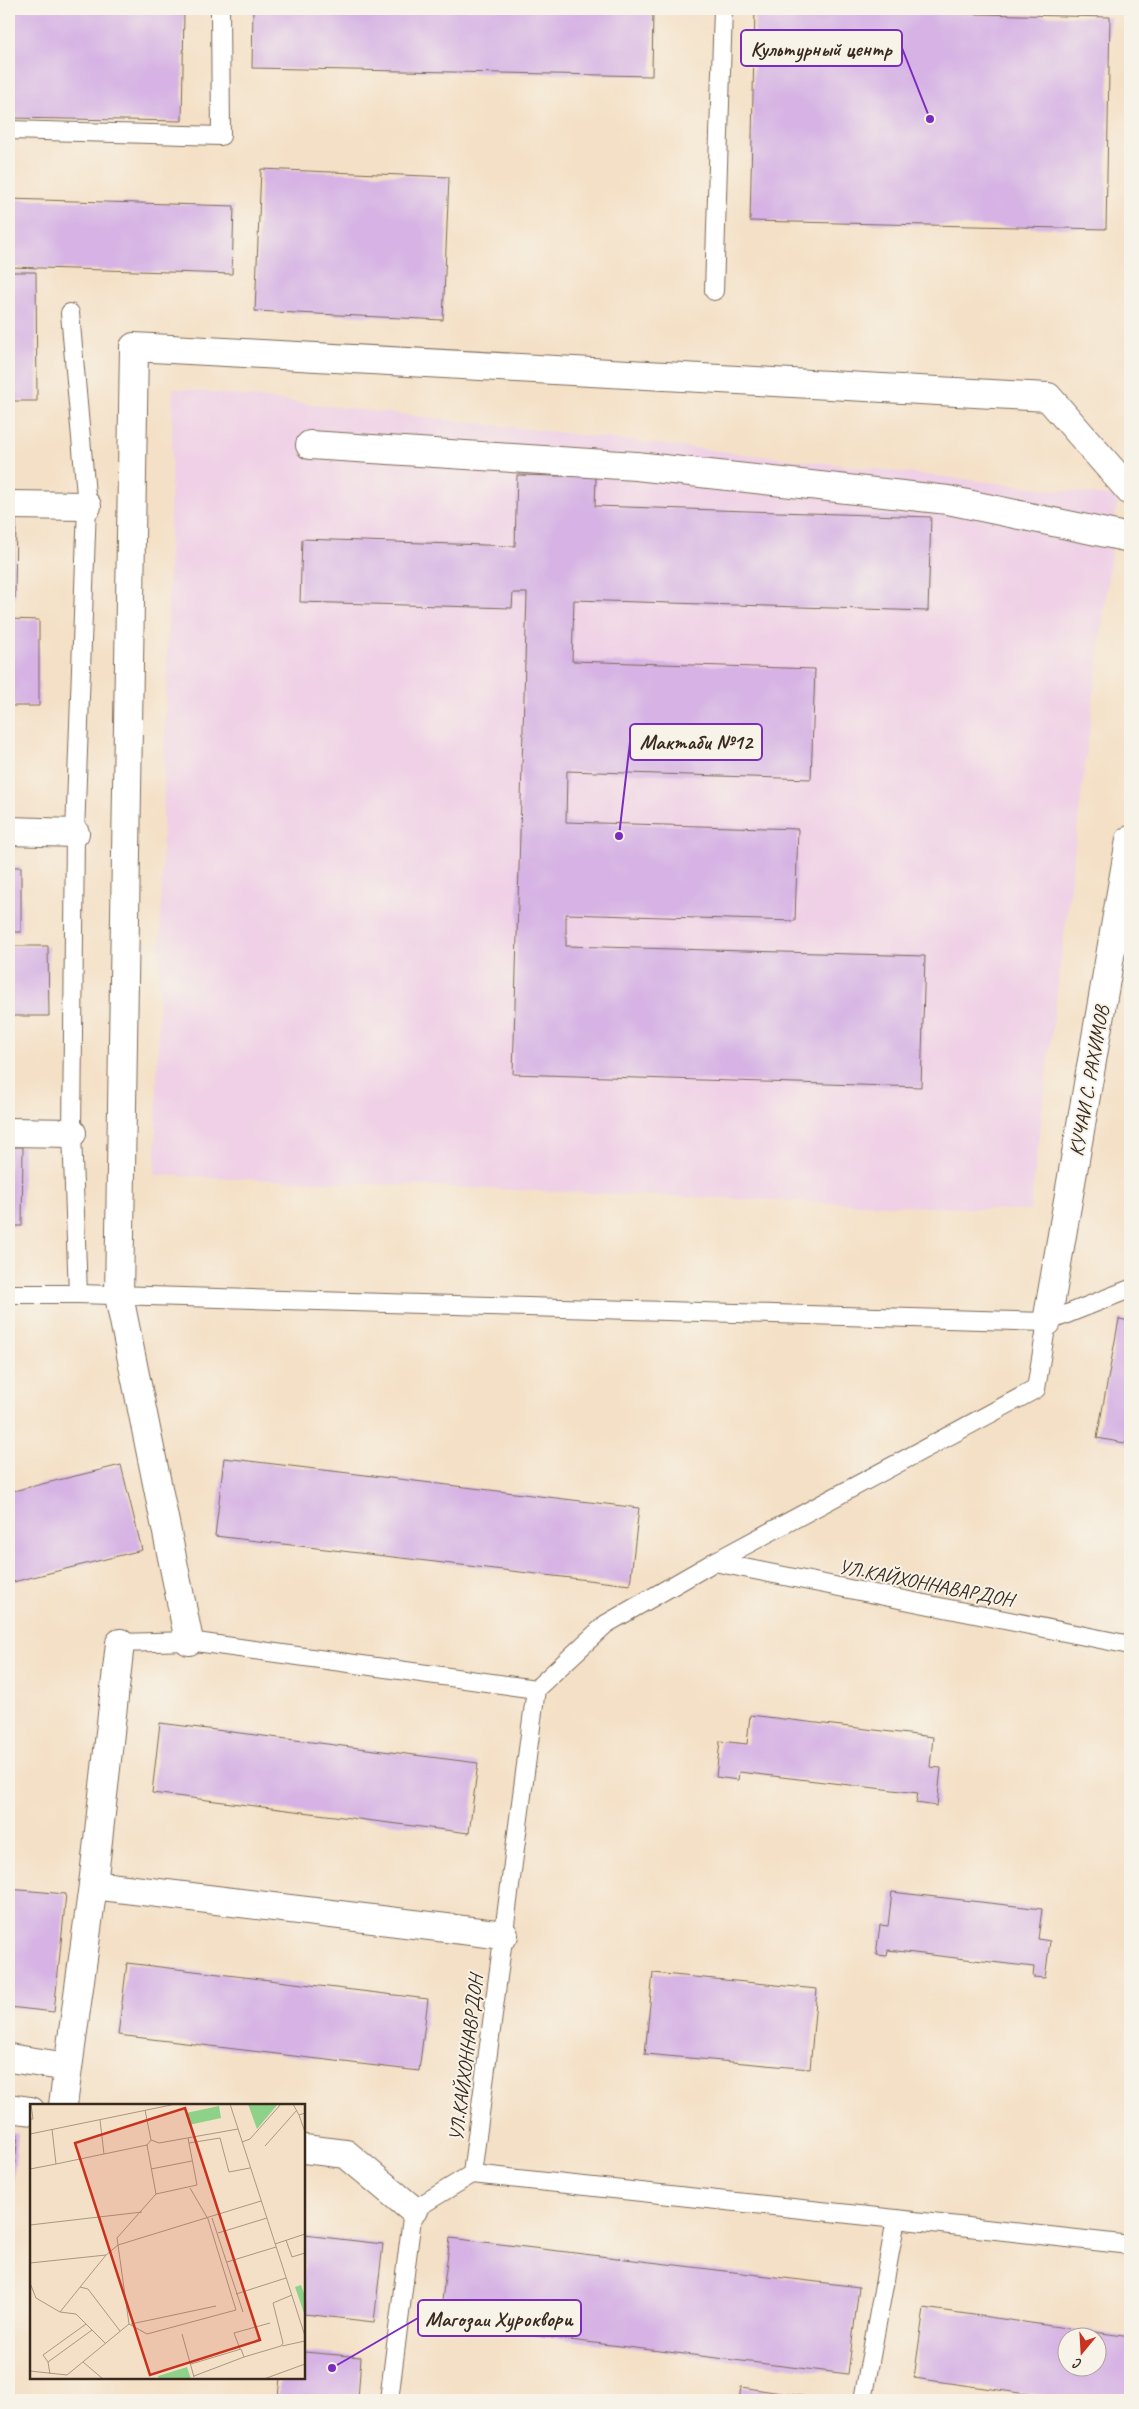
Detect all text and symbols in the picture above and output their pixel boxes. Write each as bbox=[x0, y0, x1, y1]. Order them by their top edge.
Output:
callout: Культурный центр bbox=[741, 30, 902, 66]
text: Культурный центр bbox=[750, 36, 894, 63]
callout: Мактаби №12 bbox=[630, 724, 762, 760]
text: Мактаби №12 bbox=[640, 729, 755, 755]
street label: КУЧАИ С. РАХИМОВ bbox=[1063, 1002, 1115, 1158]
street label: УЛ.КАЙХОННАВАРДОН bbox=[837, 1554, 1019, 1613]
street label: УЛ.КАЙХОННАВРДОН bbox=[443, 1970, 489, 2143]
inset map bbox=[30, 2104, 305, 2379]
callout: Магозаи Хуроквори bbox=[418, 2300, 581, 2336]
text: Магозаи Хуроквори bbox=[425, 2306, 574, 2333]
north arrow bbox=[1056, 2326, 1106, 2376]
text: С bbox=[1070, 2354, 1084, 2373]

